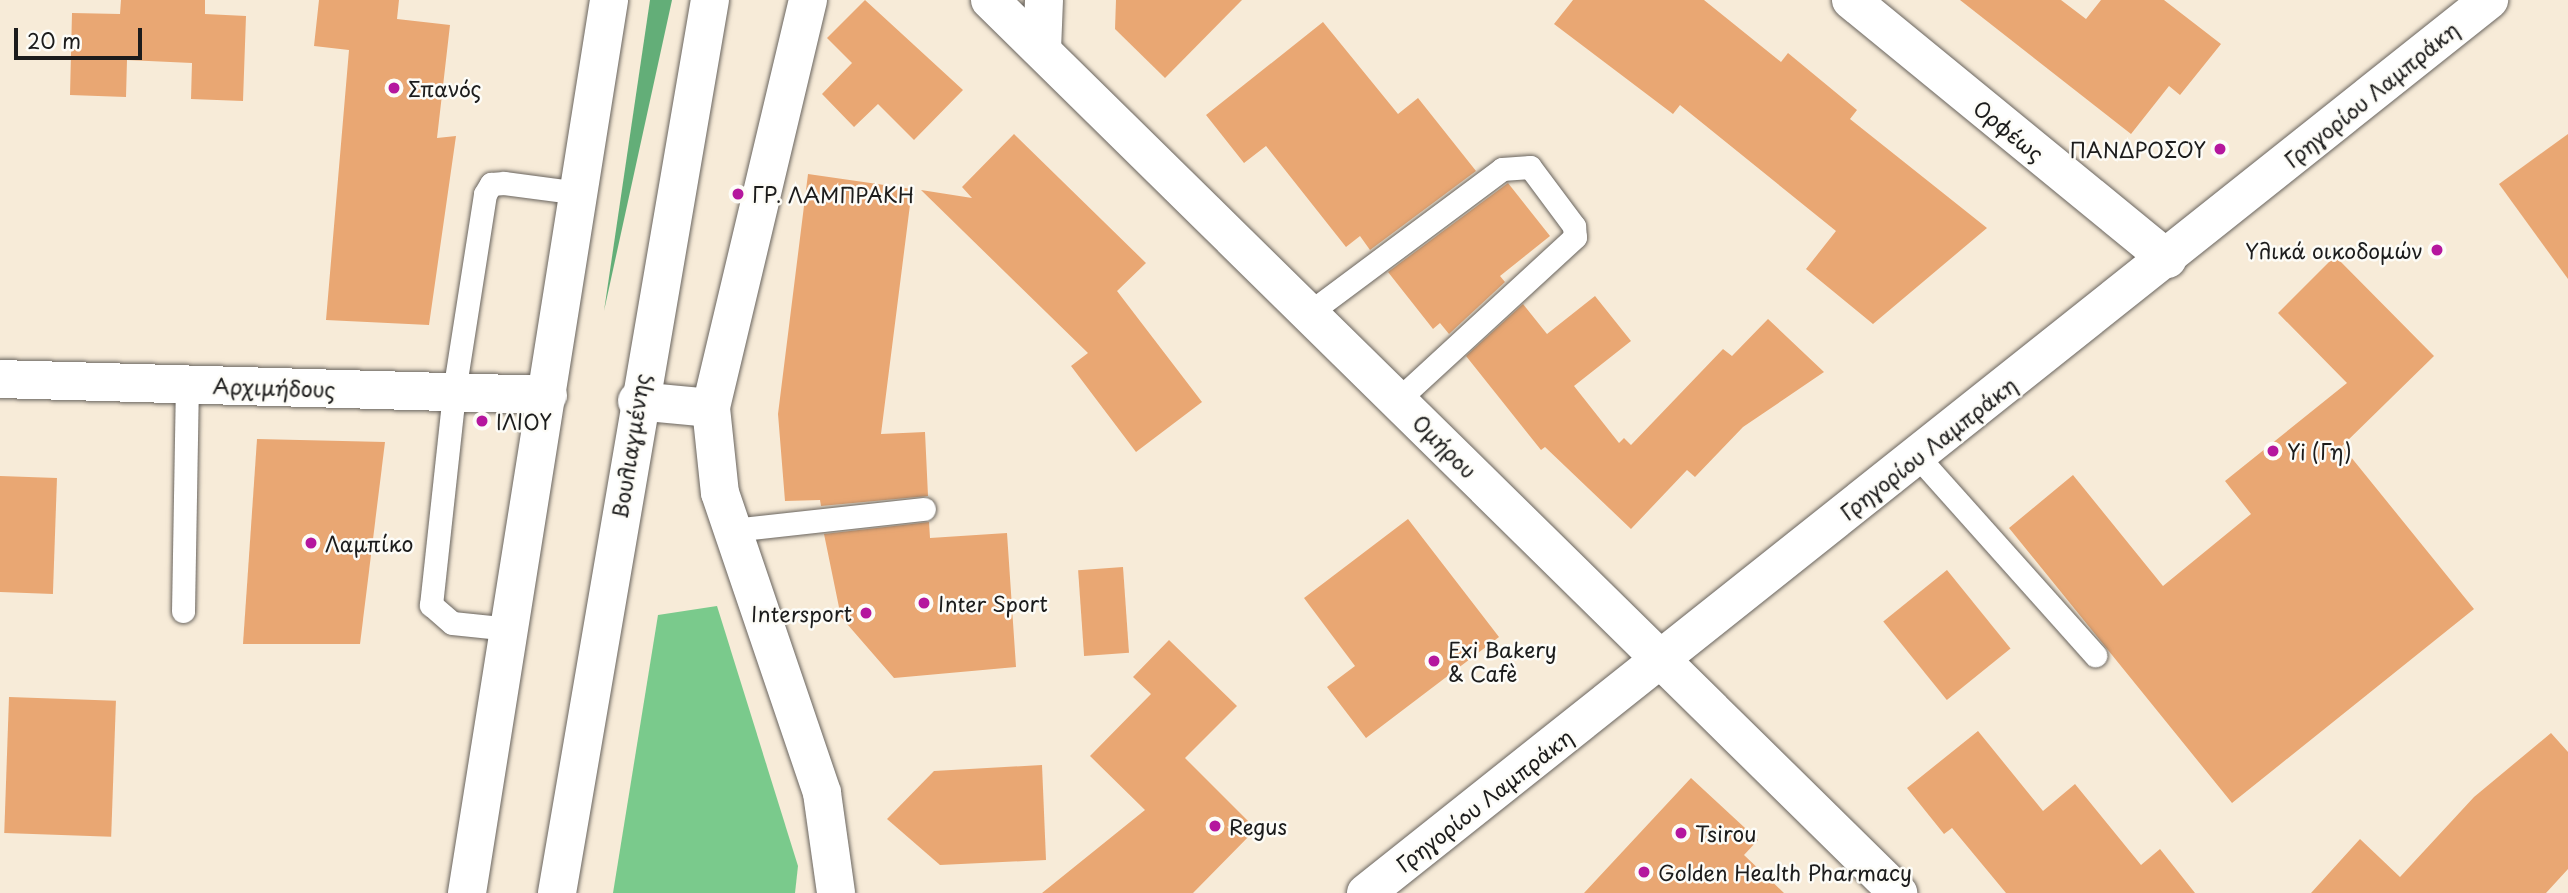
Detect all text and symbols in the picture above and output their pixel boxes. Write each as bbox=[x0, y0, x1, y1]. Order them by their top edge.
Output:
scale bar bbox=[18, 14, 145, 58]
street label: Γρηγορίου Λαμπράκη bbox=[2279, 16, 2463, 172]
text: 20 m bbox=[27, 24, 81, 56]
place label: Σπανός bbox=[408, 75, 481, 101]
marker: Σπανός bbox=[386, 80, 402, 96]
street label: Ορφέως bbox=[1969, 94, 2049, 166]
place label: ΠΑΝΔΡΟΣΟΥ bbox=[2070, 136, 2206, 162]
marker: ΠΑΝΔΡΟΣΟΥ bbox=[2212, 141, 2228, 157]
place label: ΓΡ. ΛΑΜΠΡΑΚΗ bbox=[752, 181, 915, 207]
marker: ΓΡ. ΛΑΜΠΡΑΚΗ bbox=[730, 186, 746, 202]
place label: Υλικά οικοδομών bbox=[2244, 237, 2423, 263]
marker: Υλικά οικοδομών bbox=[2429, 242, 2445, 258]
street label: Γρηγορίου Λαμπράκη bbox=[1835, 371, 2021, 525]
street label: Αρχιμήδους bbox=[212, 372, 336, 402]
street label: Βουλιαγμένης bbox=[606, 372, 654, 520]
place label: ΙΛΙΟΥ bbox=[496, 408, 552, 434]
street label: Ομήρου bbox=[1408, 409, 1482, 483]
marker: ΙΛΙΟΥ bbox=[474, 413, 490, 429]
place label: Yi (Γη) bbox=[2287, 438, 2353, 464]
marker: Yi (Γη) bbox=[2265, 443, 2281, 459]
place label: Λαμπίκο bbox=[325, 530, 413, 556]
marker: Λαμπίκο bbox=[303, 535, 319, 551]
place label: Inter Sport bbox=[938, 590, 1048, 616]
marker: Inter Sport bbox=[916, 595, 932, 611]
place label: Intersport bbox=[751, 600, 852, 626]
marker: Intersport bbox=[858, 605, 874, 621]
place label: Exi Bakery & Cafè bbox=[1448, 636, 1558, 686]
marker: Exi Bakery & Cafè bbox=[1426, 653, 1442, 669]
street label: Γρηγορίου Λαμπράκη bbox=[1391, 723, 1577, 877]
place label: Regus bbox=[1229, 813, 1287, 839]
marker: Regus bbox=[1207, 818, 1223, 834]
place label: Tsirou bbox=[1695, 820, 1756, 846]
marker: Tsirou bbox=[1673, 825, 1689, 841]
place label: Golden Health Pharmacy bbox=[1658, 859, 1914, 885]
marker: Golden Health Pharmacy bbox=[1636, 864, 1652, 880]

